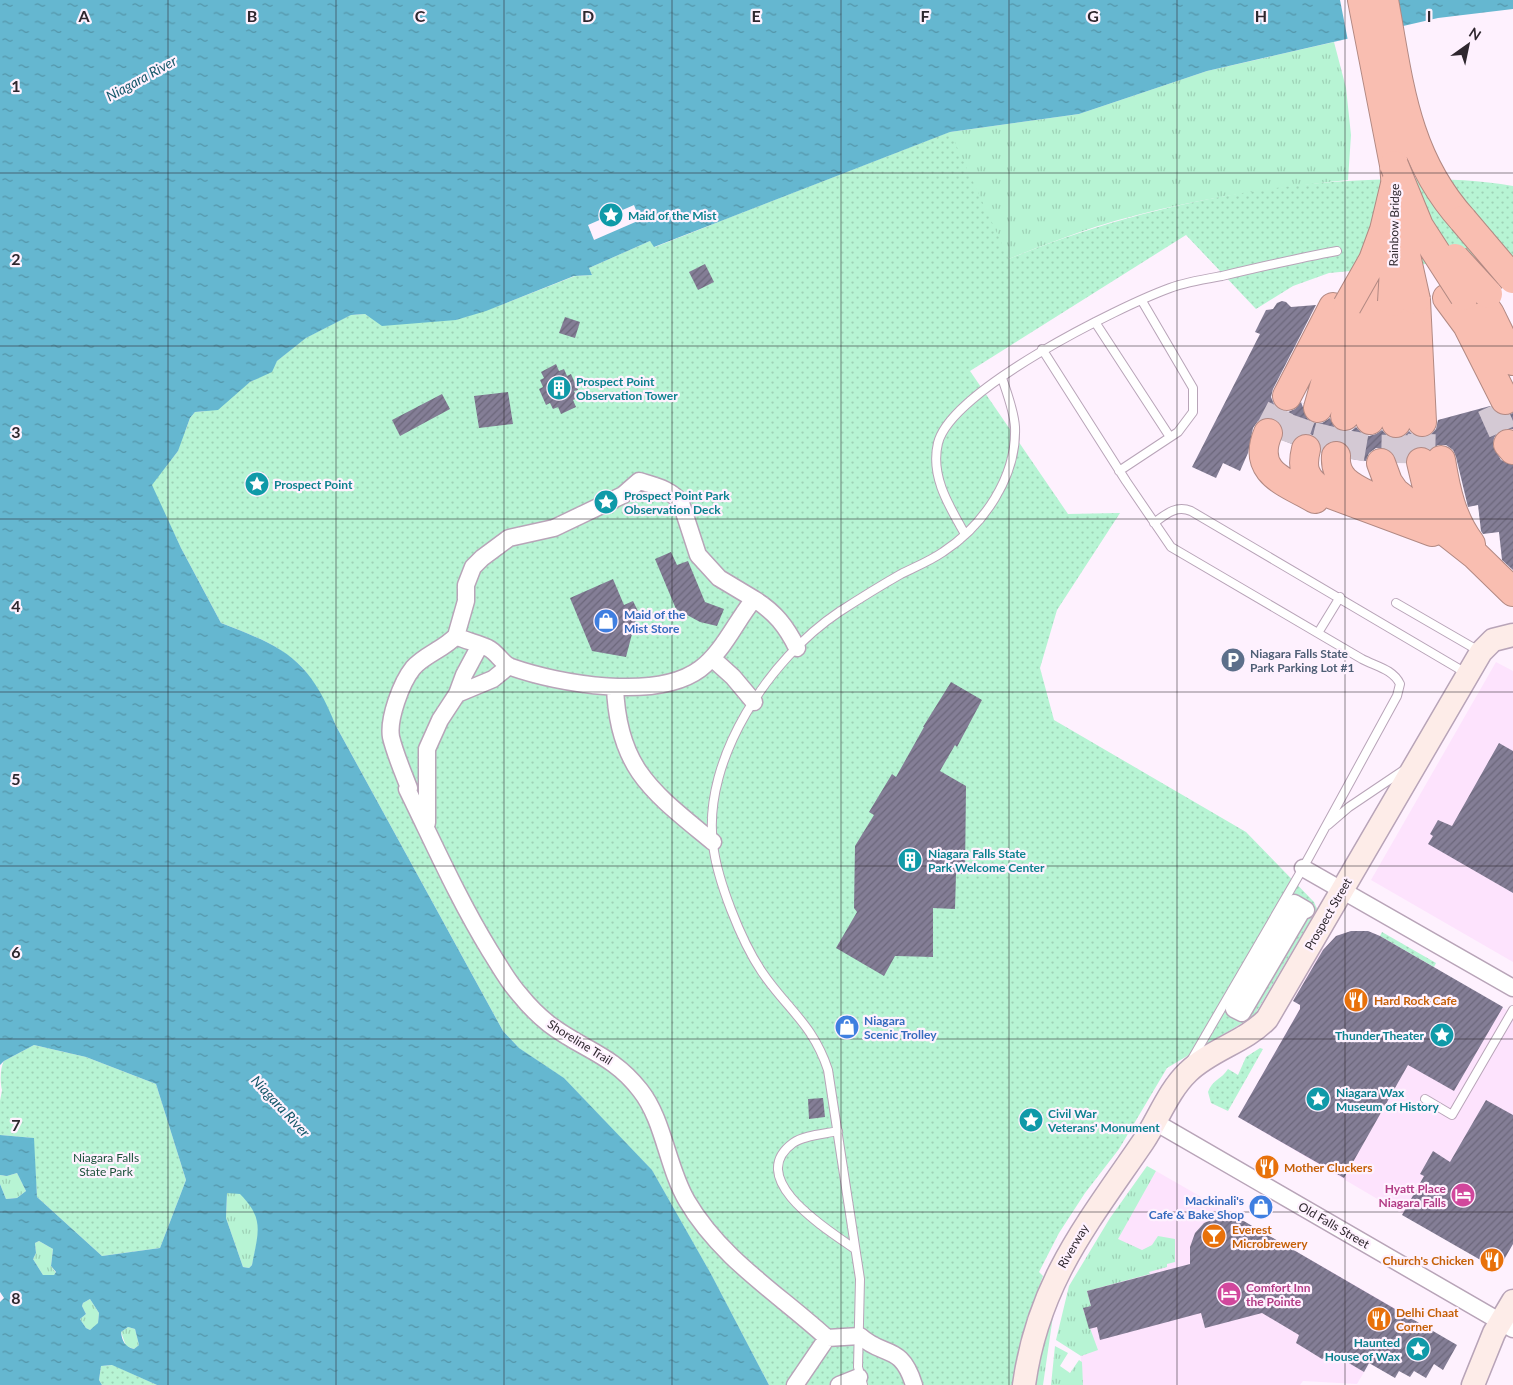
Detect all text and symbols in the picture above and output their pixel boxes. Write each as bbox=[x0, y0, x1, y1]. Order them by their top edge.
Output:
text: A bbox=[77, 6, 90, 25]
text: B bbox=[247, 6, 257, 25]
text: C bbox=[415, 6, 426, 25]
text: D bbox=[582, 6, 594, 25]
text: E bbox=[751, 6, 761, 25]
text: F bbox=[920, 6, 930, 25]
text: G bbox=[1087, 6, 1099, 25]
text: H bbox=[1255, 6, 1267, 25]
text: I bbox=[1427, 6, 1431, 25]
north arrow bbox=[1443, 20, 1493, 70]
text: N bbox=[1466, 24, 1485, 44]
water label: Niagara River bbox=[103, 52, 179, 104]
text: 1 bbox=[11, 76, 21, 95]
street label: Rainbow Bridge bbox=[1386, 184, 1402, 266]
place icon: Maid of the Mist bbox=[598, 202, 624, 228]
place label: Maid of the Mist bbox=[628, 208, 717, 223]
text: 2 bbox=[11, 249, 21, 268]
place label: Prospect Point Observation Tower bbox=[576, 374, 678, 403]
building icon: Prospect Point Observation Tower bbox=[546, 375, 572, 401]
text: 3 bbox=[11, 422, 21, 441]
place icon: Prospect Point bbox=[244, 471, 270, 497]
place label: Prospect Point bbox=[274, 477, 353, 492]
place label: Prospect Point Park Observation Deck bbox=[624, 488, 730, 517]
place icon: Prospect Point Park Observation Deck bbox=[593, 489, 619, 515]
text: 4 bbox=[11, 596, 21, 615]
place label: Maid of the Mist Store bbox=[624, 607, 686, 636]
shop icon: Maid of the Mist Store bbox=[593, 608, 619, 634]
place label: Niagara Falls State Park Parking Lot #1 bbox=[1250, 646, 1354, 675]
parking icon: Niagara Falls State Park Parking Lot #1 bbox=[1220, 647, 1246, 673]
text: 5 bbox=[11, 769, 21, 788]
place label: Niagara Falls State Park Welcome Center bbox=[928, 846, 1045, 875]
building icon: Niagara Falls State Park Welcome Center bbox=[897, 847, 923, 873]
street label: Prospect Street bbox=[1301, 875, 1355, 953]
text: 6 bbox=[11, 942, 21, 961]
restaurant icon: Hard Rock Cafe bbox=[1343, 987, 1369, 1013]
place label: Hard Rock Cafe bbox=[1374, 993, 1458, 1008]
place label: Niagara Scenic Trolley bbox=[864, 1013, 937, 1042]
shop icon: Niagara Scenic Trolley bbox=[834, 1014, 860, 1040]
street label: Shoreline Trail bbox=[545, 1016, 615, 1068]
place icon: Thunder Theater bbox=[1429, 1022, 1455, 1048]
place label: Thunder Theater bbox=[1335, 1028, 1425, 1043]
water label: Niagara River bbox=[248, 1072, 314, 1141]
place label: Niagara Wax Museum of History bbox=[1336, 1085, 1439, 1114]
place icon: Niagara Wax Museum of History bbox=[1305, 1086, 1331, 1112]
place label: Civil War Veterans' Monument bbox=[1047, 1106, 1160, 1135]
place icon: Civil War Veterans' Monument bbox=[1018, 1107, 1044, 1133]
text: 7 bbox=[11, 1115, 21, 1134]
park label: Niagara Falls State Park bbox=[73, 1150, 139, 1179]
restaurant icon: Mother Cluckers bbox=[1254, 1154, 1280, 1180]
place label: Mother Cluckers bbox=[1284, 1160, 1372, 1175]
place label: Hyatt Place Niagara Falls bbox=[1379, 1181, 1447, 1210]
hotel icon: Hyatt Place Niagara Falls bbox=[1450, 1182, 1476, 1208]
place label: Mackinali's Cafe & Bake Shop bbox=[1149, 1193, 1244, 1222]
shop icon: Mackinali's Cafe & Bake Shop bbox=[1248, 1194, 1274, 1220]
street label: Old Falls Street bbox=[1296, 1199, 1373, 1252]
street label: Riverway bbox=[1054, 1221, 1092, 1271]
place label: Everest Microbrewery bbox=[1232, 1222, 1308, 1251]
bar icon: Everest Microbrewery bbox=[1201, 1223, 1227, 1249]
restaurant icon: Church's Chicken bbox=[1479, 1247, 1505, 1273]
place label: Church's Chicken bbox=[1382, 1253, 1474, 1268]
place label: Comfort Inn the Pointe bbox=[1246, 1280, 1311, 1309]
hotel icon: Comfort Inn the Pointe bbox=[1216, 1281, 1242, 1307]
text: 8 bbox=[11, 1288, 21, 1307]
place label: Delhi Chaat Corner bbox=[1396, 1305, 1459, 1334]
restaurant icon: Delhi Chaat Corner bbox=[1366, 1306, 1392, 1332]
place label: Haunted House of Wax bbox=[1325, 1335, 1401, 1364]
place icon: Haunted House of Wax bbox=[1405, 1336, 1431, 1362]

